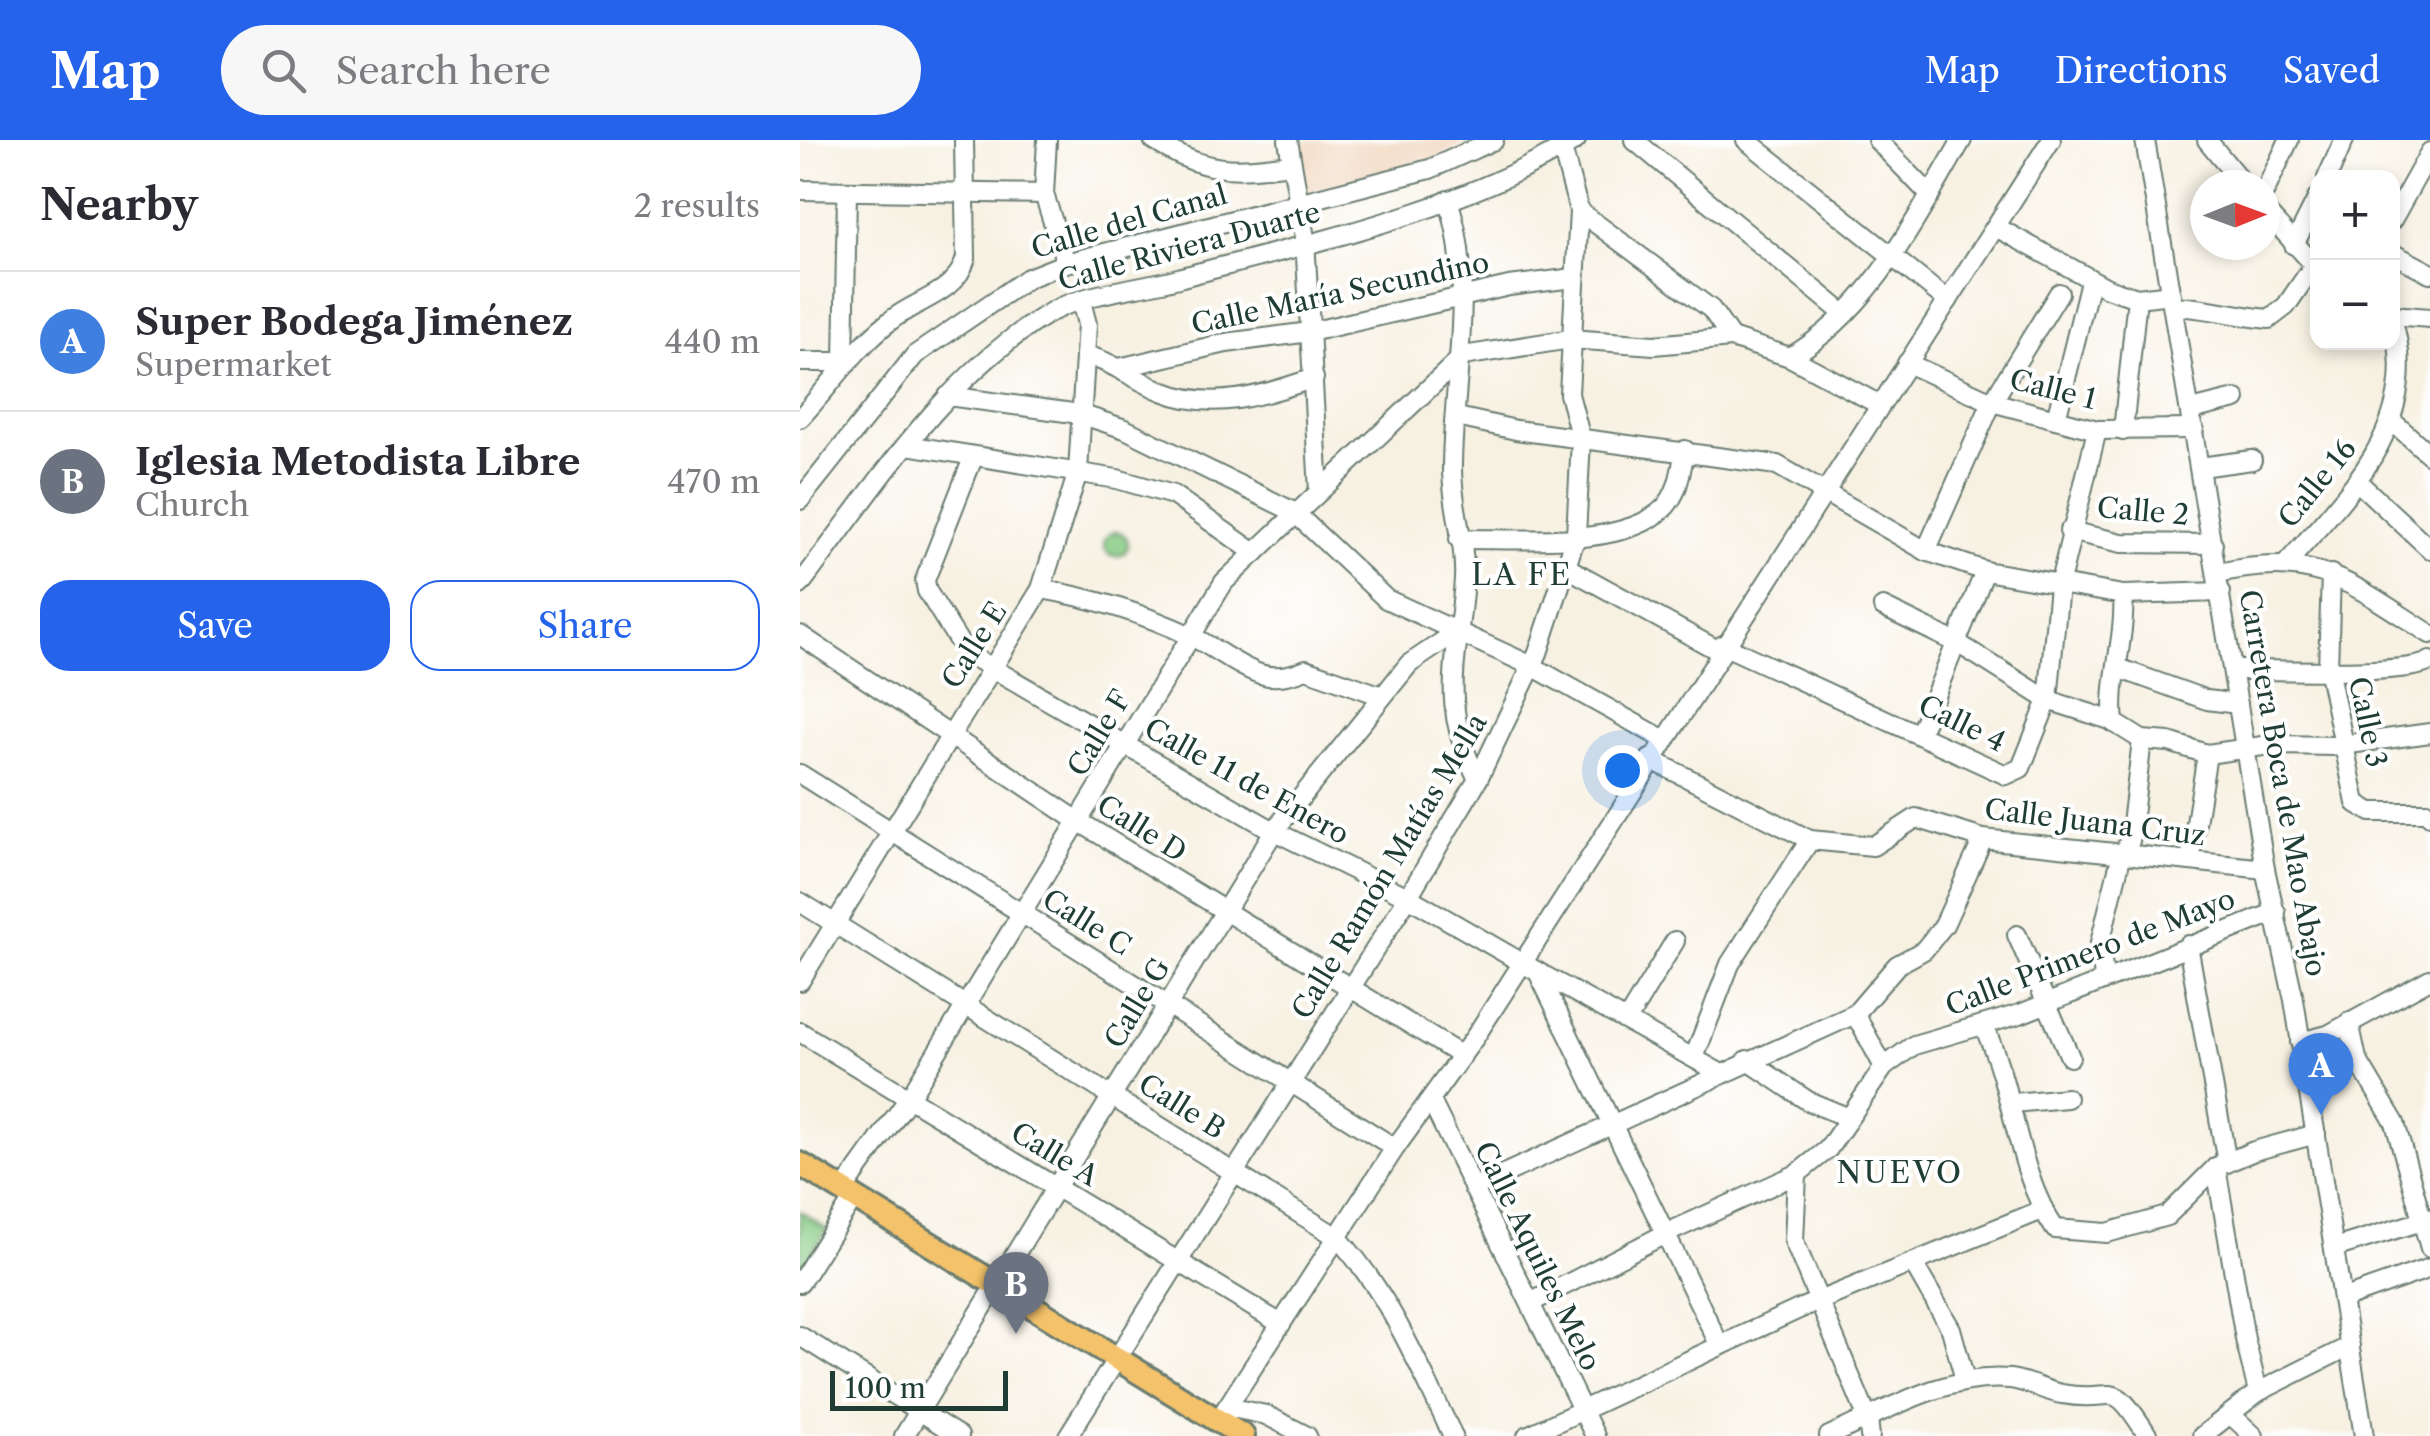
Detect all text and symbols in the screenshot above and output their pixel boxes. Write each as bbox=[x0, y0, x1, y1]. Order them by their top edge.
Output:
search box bbox=[221, 25, 921, 115]
text: Map bbox=[50, 41, 161, 100]
icon: search bbox=[256, 43, 311, 98]
text: Search here bbox=[336, 47, 551, 94]
text: Map bbox=[1925, 49, 2000, 92]
text: Directions bbox=[2055, 49, 2228, 92]
text: Saved bbox=[2283, 49, 2380, 92]
north arrow bbox=[2190, 170, 2280, 260]
map controls bbox=[2310, 170, 2400, 350]
button: + bbox=[2310, 170, 2400, 260]
street label: Calle del Canal bbox=[1027, 177, 1231, 265]
text: Nearby bbox=[40, 179, 198, 231]
text: 2 results bbox=[634, 186, 760, 225]
street label: Calle Riviera Duarte bbox=[1054, 195, 1324, 297]
street label: Calle María Secundino bbox=[1188, 245, 1492, 341]
button: − bbox=[2310, 260, 2400, 350]
text: Super Bodega Jiménez bbox=[135, 298, 573, 345]
text: A bbox=[60, 322, 85, 361]
text: 440 m bbox=[664, 322, 760, 361]
text: Supermarket bbox=[135, 345, 332, 384]
street label: Calle 1 bbox=[2006, 362, 2100, 416]
street label: Calle 16 bbox=[2271, 432, 2363, 534]
text: Iglesia Metodista Libre bbox=[135, 438, 580, 485]
text: B bbox=[61, 462, 84, 501]
text: 470 m bbox=[667, 462, 760, 501]
text: Church bbox=[135, 485, 249, 524]
street label: Calle 2 bbox=[2096, 490, 2190, 532]
district label: LA FE bbox=[1471, 556, 1573, 593]
button: Save bbox=[40, 580, 390, 671]
button: Share bbox=[410, 580, 760, 671]
street label: Carretera Boca de Mao Abajo bbox=[2232, 587, 2334, 979]
street label: Calle E bbox=[934, 596, 1014, 694]
street label: Calle 3 bbox=[2342, 674, 2394, 770]
street label: Calle F bbox=[1060, 684, 1138, 782]
street label: Calle 4 bbox=[1913, 687, 2011, 759]
street label: Calle Ramón Matías Mella bbox=[1284, 707, 1494, 1025]
street label: Calle 11 de Enero bbox=[1139, 711, 1355, 851]
your location bbox=[1597, 745, 1648, 796]
street label: Calle D bbox=[1091, 787, 1193, 869]
street label: Calle Juana Cruz bbox=[1983, 792, 2207, 852]
street label: Calle Primero de Mayo bbox=[1941, 881, 2239, 1023]
street label: Calle C bbox=[1037, 882, 1137, 962]
street label: Calle G bbox=[1097, 952, 1177, 1054]
pin: A bbox=[2288, 1032, 2354, 1115]
street label: Calle B bbox=[1132, 1066, 1232, 1146]
street label: Calle A bbox=[1005, 1115, 1106, 1194]
street label: Calle Aquiles Melo bbox=[1468, 1136, 1608, 1376]
district label: NUEVO bbox=[1837, 1154, 1963, 1191]
pin: B bbox=[984, 1252, 1048, 1334]
scale bar bbox=[830, 1366, 1008, 1410]
text: 100 m bbox=[845, 1371, 926, 1405]

